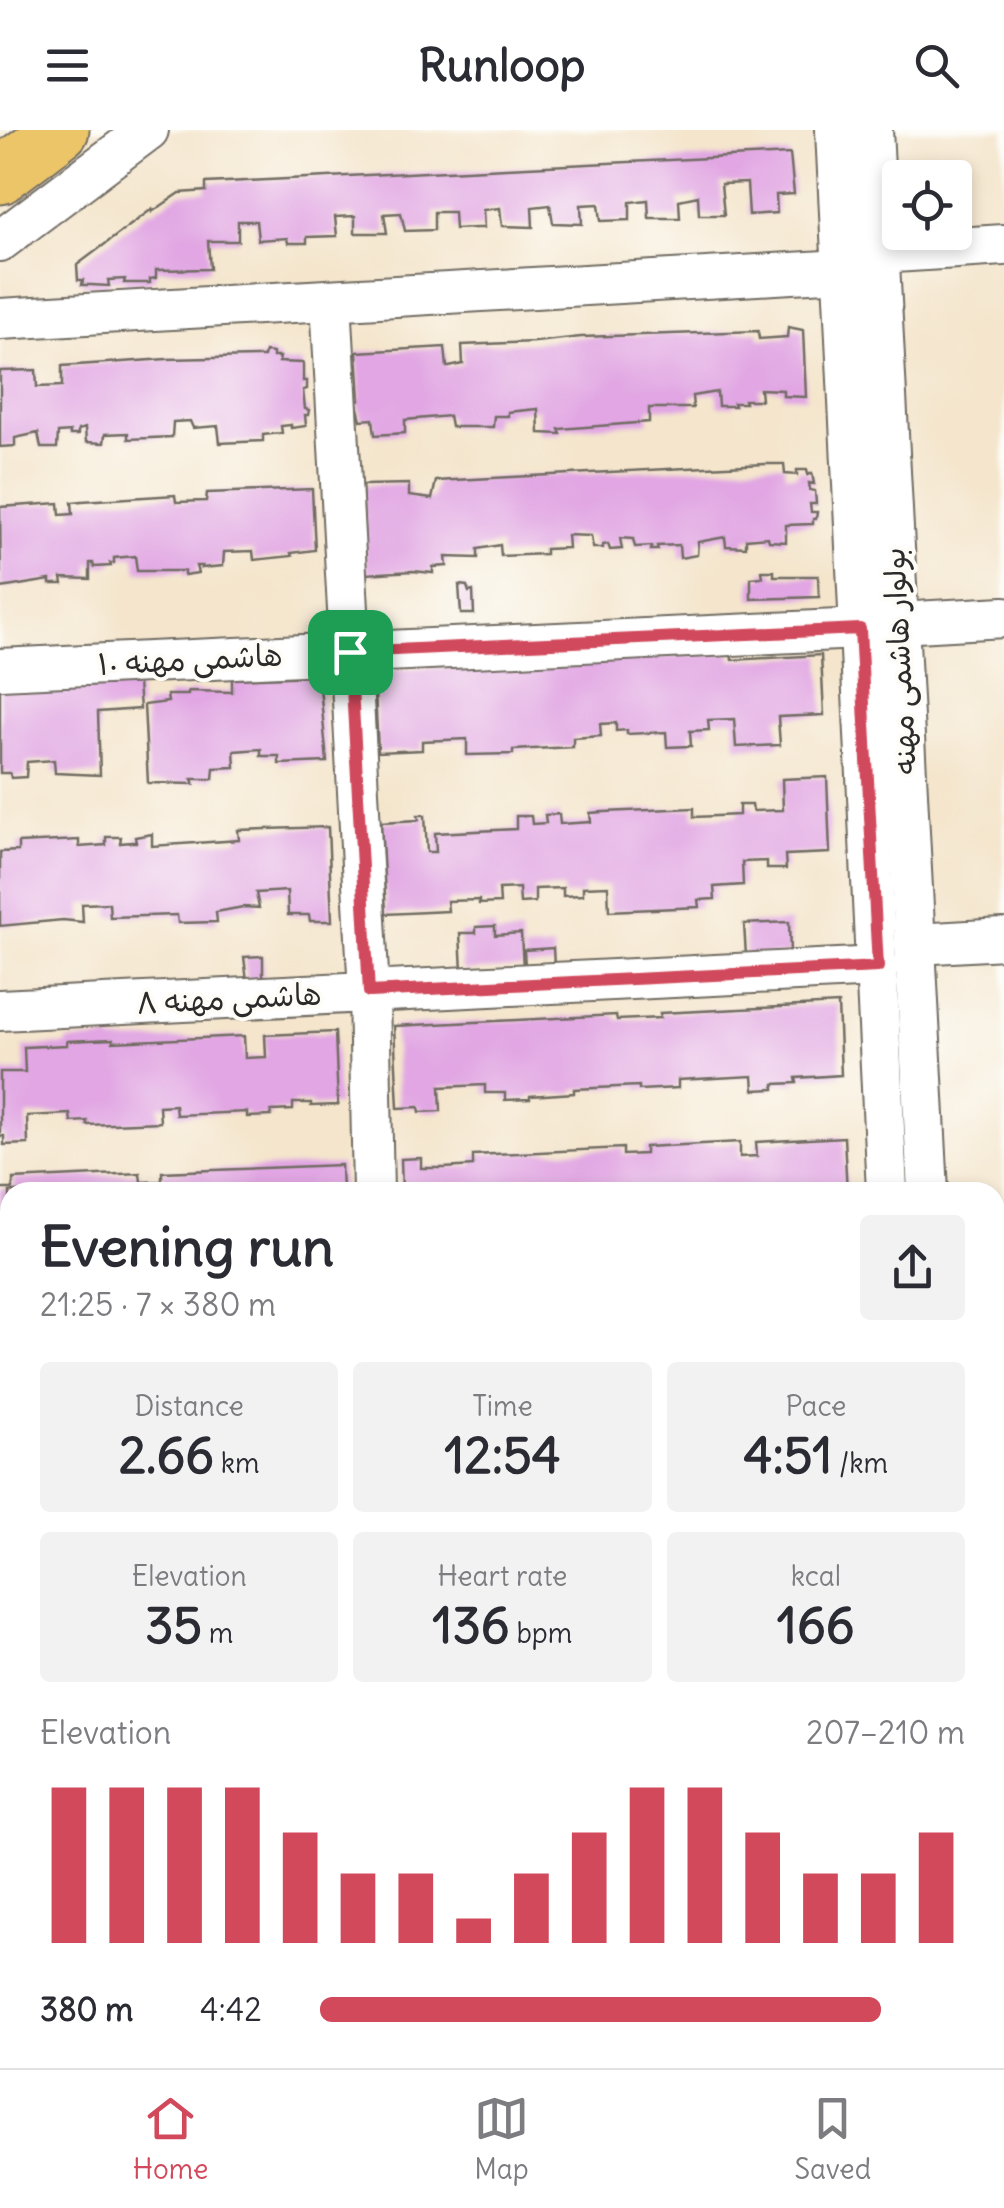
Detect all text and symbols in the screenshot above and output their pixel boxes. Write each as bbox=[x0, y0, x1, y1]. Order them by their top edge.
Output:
text: Runloop bbox=[419, 37, 586, 93]
icon: menu bbox=[40, 38, 95, 93]
icon: search bbox=[909, 38, 964, 93]
map controls bbox=[882, 160, 972, 250]
button: locate bbox=[882, 160, 972, 250]
street label: بولوار هاشمی مهنه bbox=[874, 546, 926, 776]
pin bbox=[308, 610, 393, 695]
icon: arrive bbox=[323, 625, 378, 680]
street label: هاشمی مهنه ۱۰ bbox=[97, 635, 283, 684]
street label: هاشمی مهنه ۸ bbox=[135, 974, 323, 1023]
text: Evening run bbox=[40, 1212, 334, 1281]
button: share bbox=[860, 1215, 965, 1320]
text: 21:25 · 7 × 380 m bbox=[40, 1284, 276, 1325]
text: Distance bbox=[134, 1388, 244, 1424]
text: Time bbox=[472, 1388, 533, 1424]
text: Pace bbox=[785, 1388, 846, 1424]
text: 2.66 bbox=[119, 1424, 214, 1487]
text: 12:54 bbox=[444, 1424, 561, 1487]
text: 4:51 bbox=[744, 1424, 832, 1487]
text: km bbox=[214, 1445, 260, 1481]
text: /km bbox=[832, 1445, 888, 1481]
text: Elevation bbox=[132, 1558, 247, 1594]
text: Heart rate bbox=[438, 1558, 567, 1594]
text: kcal bbox=[791, 1558, 841, 1594]
text: 35 bbox=[145, 1594, 202, 1657]
text: 136 bbox=[433, 1594, 510, 1657]
text: 166 bbox=[777, 1594, 855, 1657]
text: m bbox=[202, 1615, 233, 1651]
text: bpm bbox=[510, 1615, 572, 1651]
text: Elevation bbox=[40, 1712, 171, 1753]
text: 207–210 m bbox=[806, 1712, 965, 1753]
text: 380 m bbox=[40, 1989, 133, 2030]
text: 4:42 bbox=[200, 1989, 262, 2030]
tab: Home bbox=[133, 2091, 208, 2187]
tab: Map bbox=[474, 2091, 529, 2187]
tab: Saved bbox=[794, 2091, 871, 2187]

